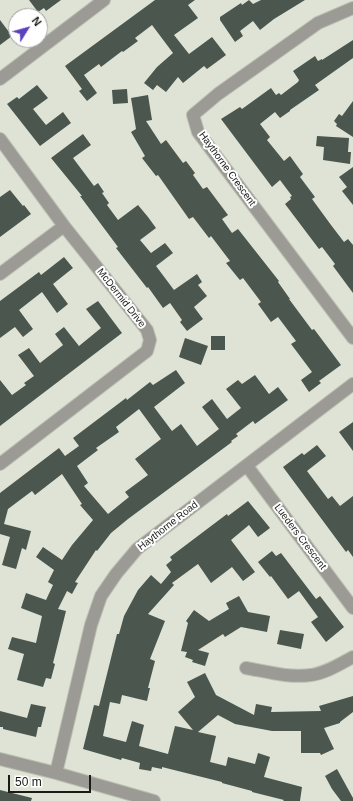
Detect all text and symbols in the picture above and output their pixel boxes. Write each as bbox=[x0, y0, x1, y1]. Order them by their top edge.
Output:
north arrow bbox=[8, 8, 48, 48]
text: N bbox=[30, 15, 44, 28]
street label: Haythorne Crescent bbox=[196, 130, 258, 208]
street label: McDermid Drive bbox=[94, 266, 148, 330]
street label: Haythorne Road bbox=[136, 499, 200, 553]
street label: Lueders Crescent bbox=[271, 502, 329, 572]
scale bar bbox=[10, 767, 93, 793]
text: 50 m bbox=[15, 775, 42, 789]

